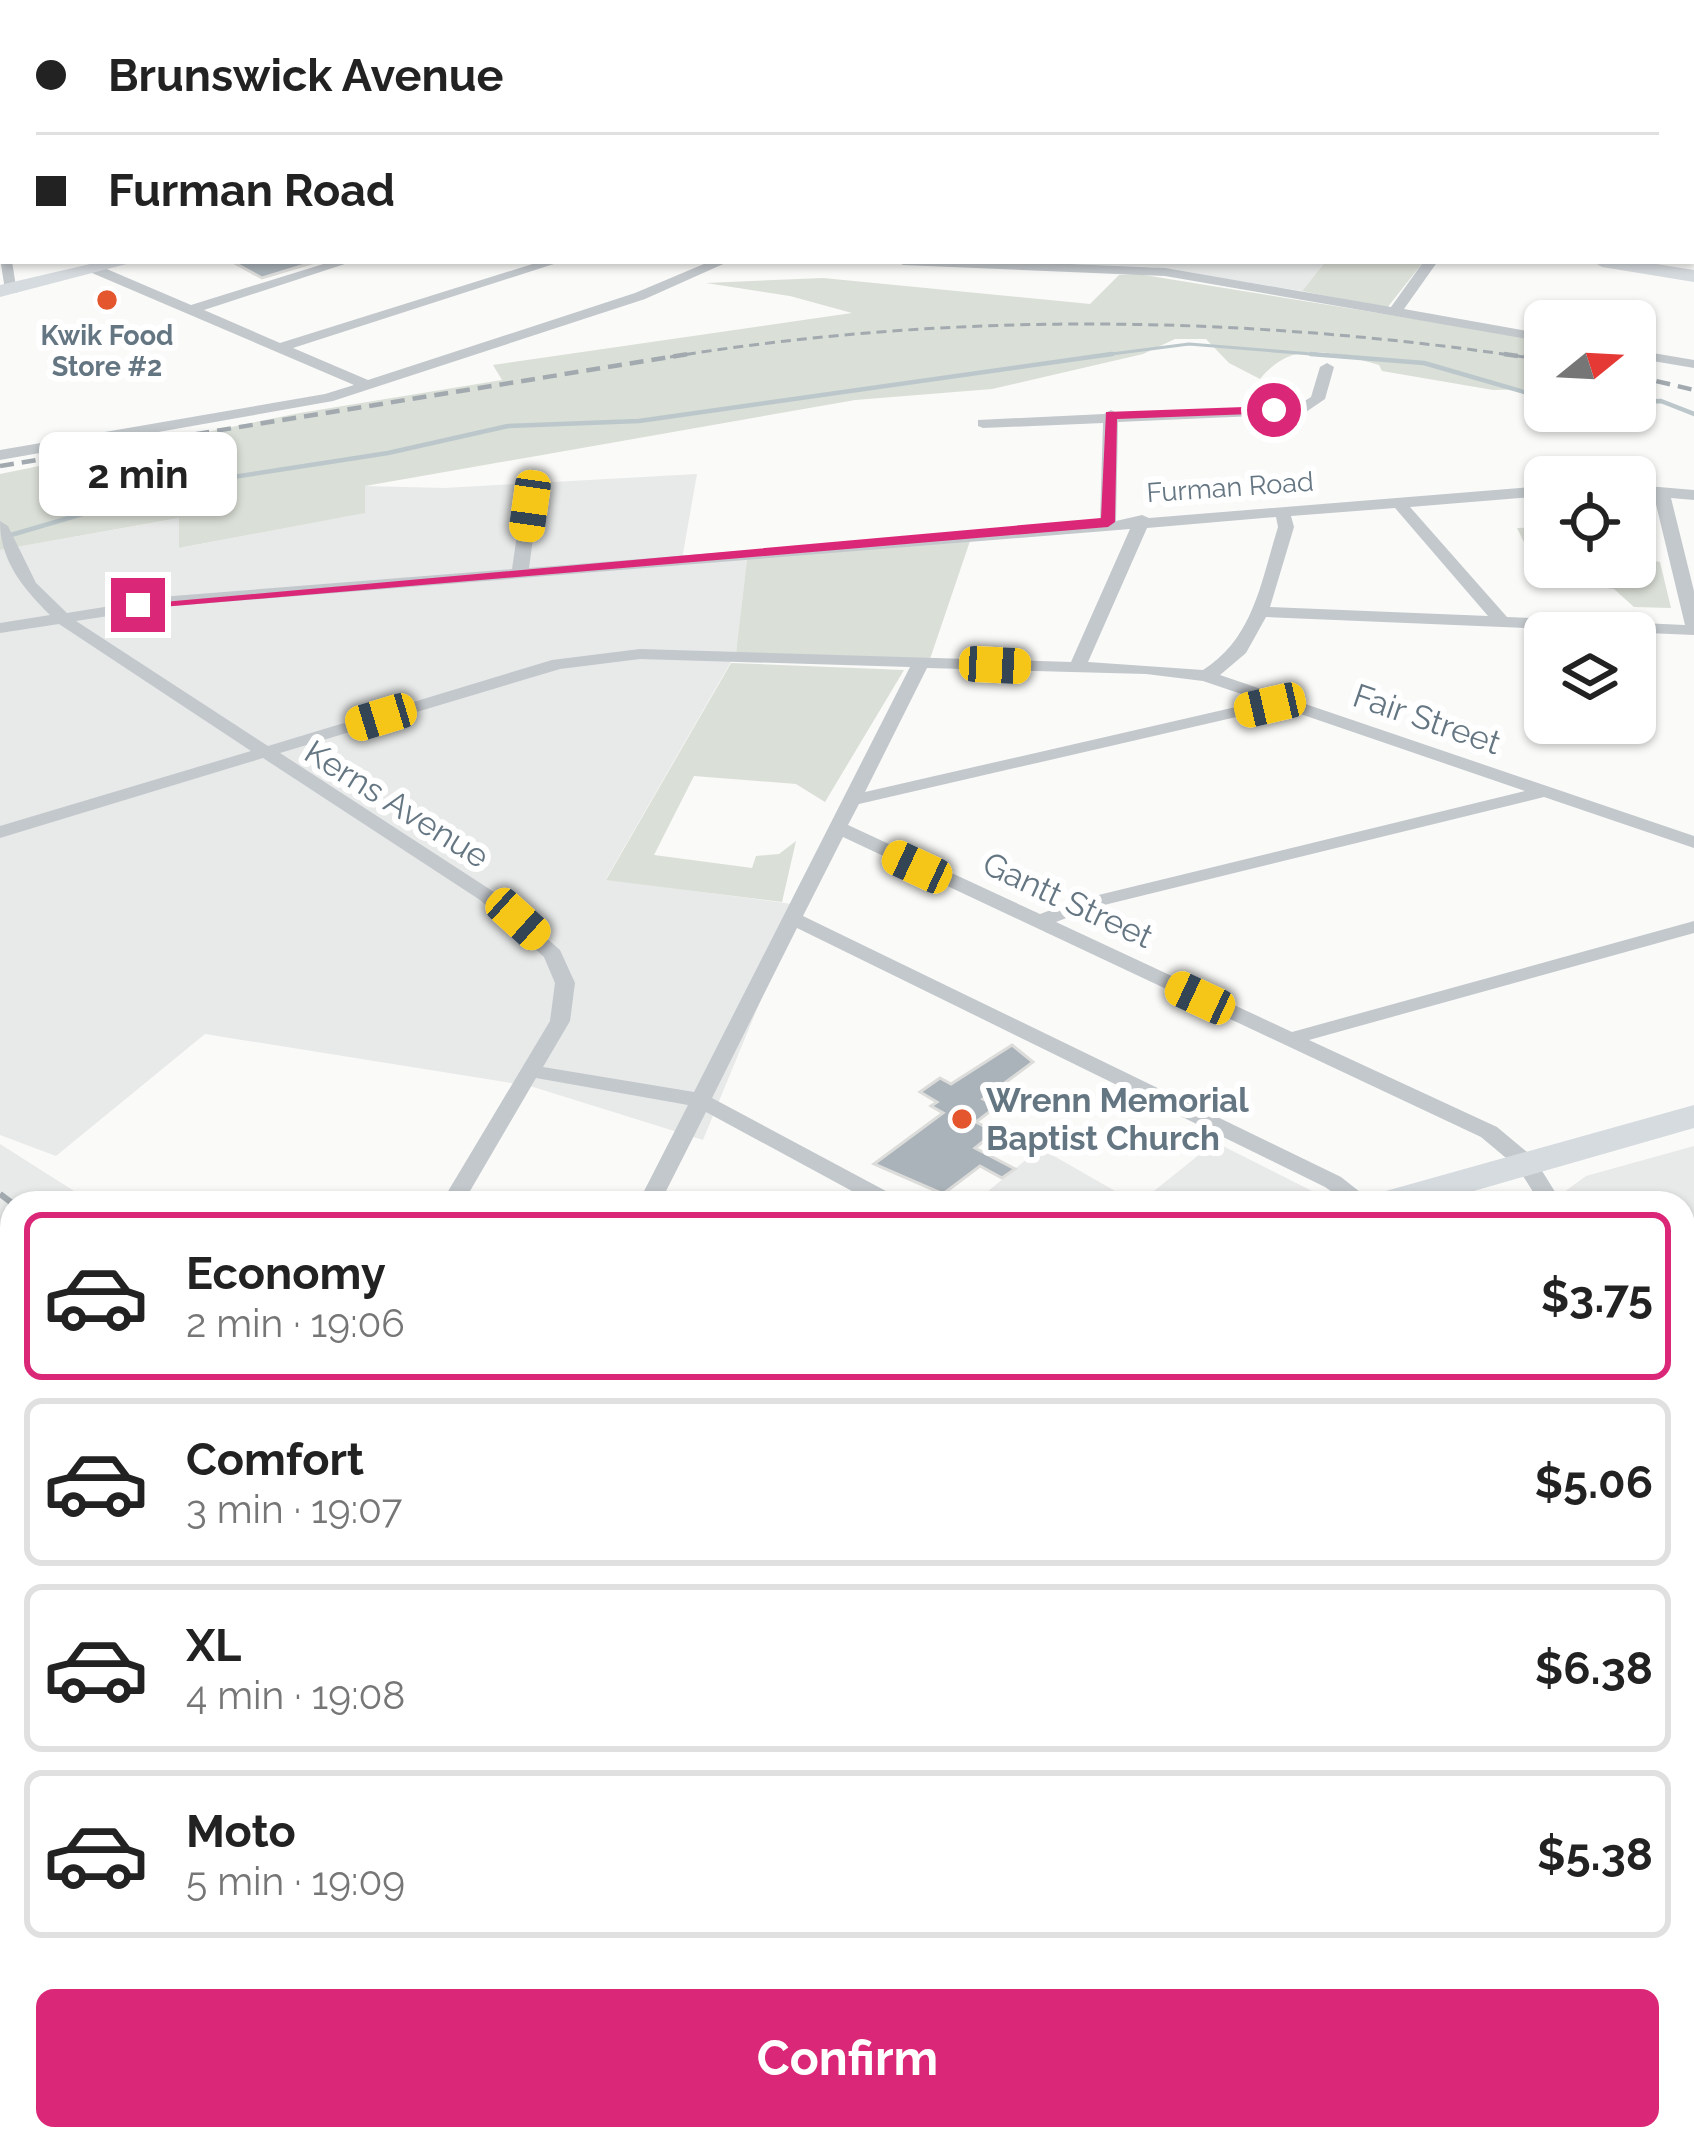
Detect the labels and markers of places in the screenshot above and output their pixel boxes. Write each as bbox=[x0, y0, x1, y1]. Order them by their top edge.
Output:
marker: Kwik Food Store #2 bbox=[94, 287, 120, 313]
place label: Kwik Food Store #2 bbox=[41, 320, 173, 382]
place label: Wrenn Memorial Baptist Church bbox=[986, 1081, 1249, 1158]
marker: Wrenn Memorial Baptist Church bbox=[949, 1106, 975, 1132]

